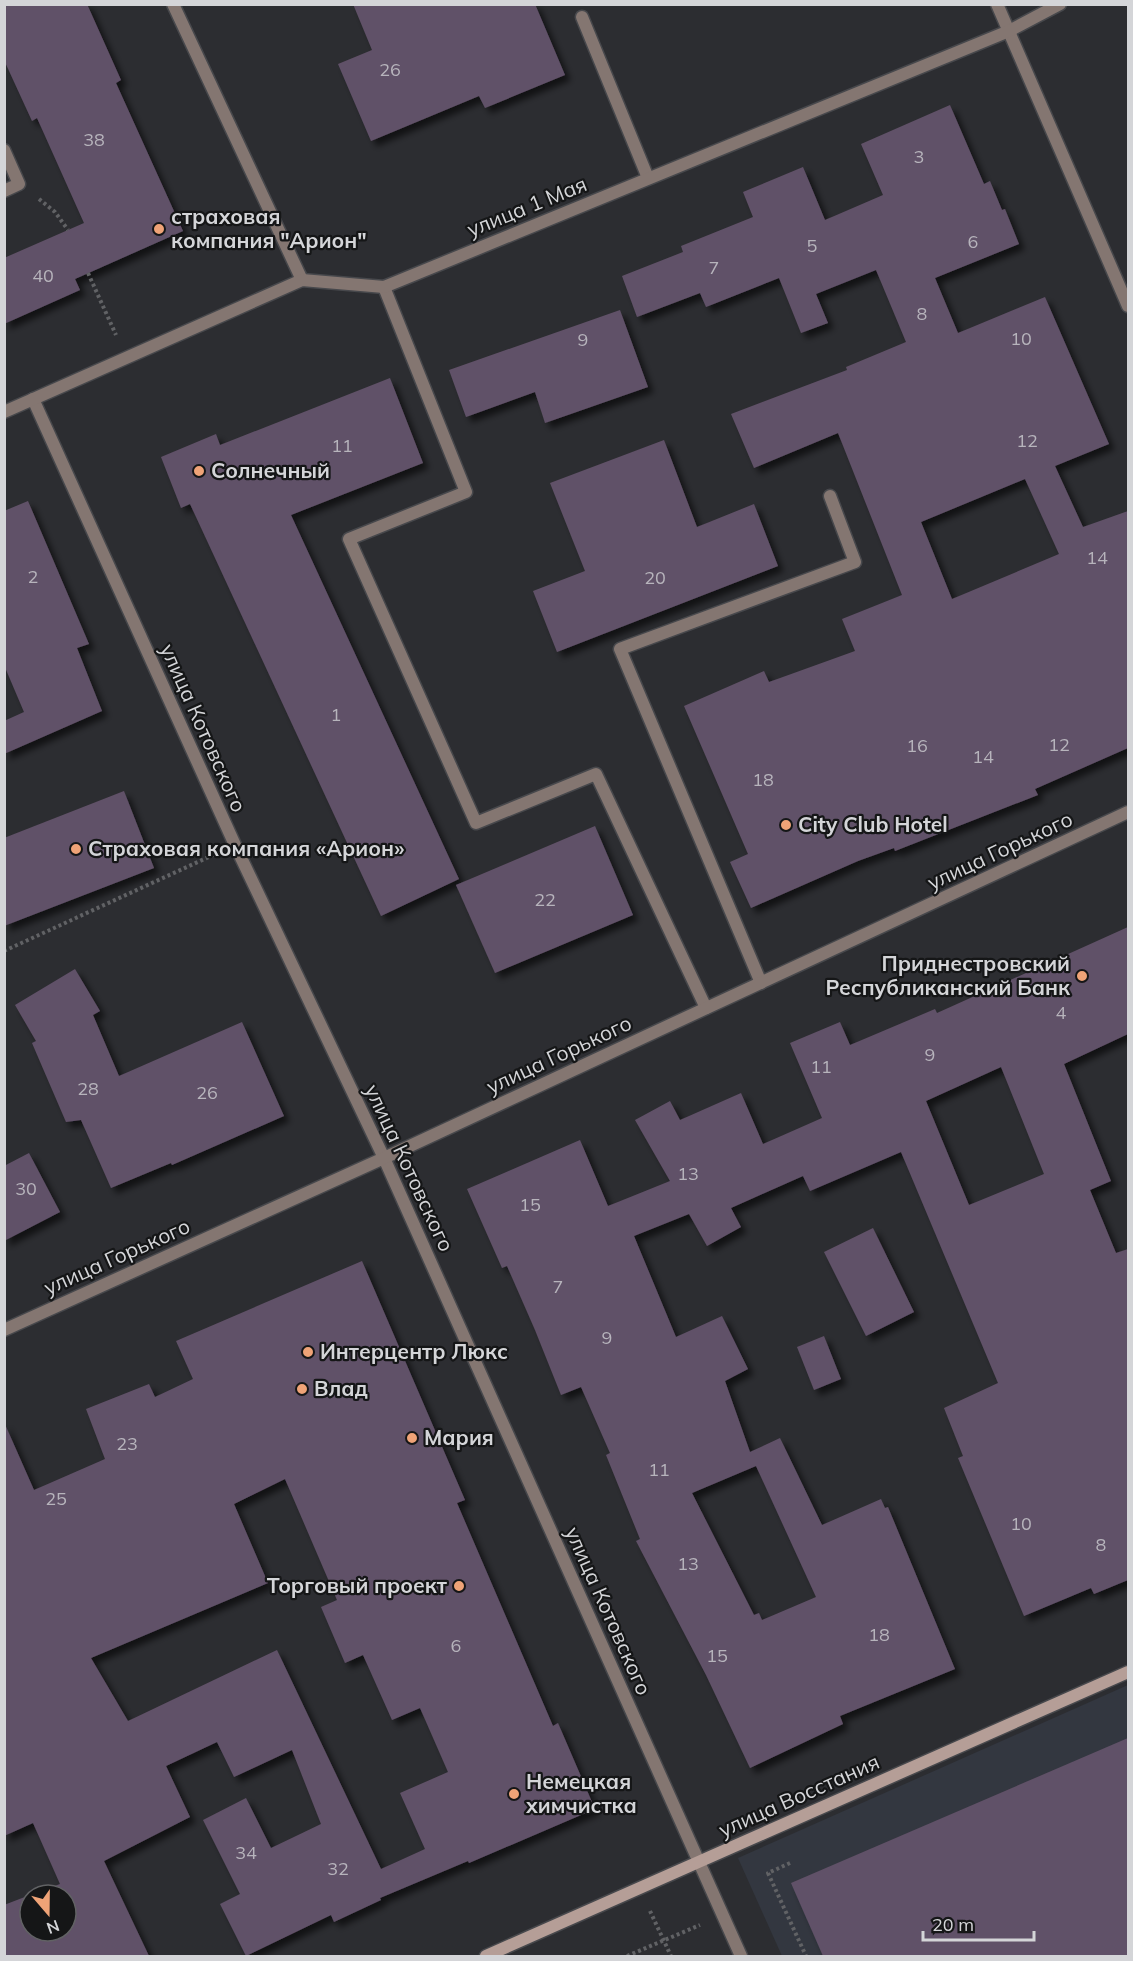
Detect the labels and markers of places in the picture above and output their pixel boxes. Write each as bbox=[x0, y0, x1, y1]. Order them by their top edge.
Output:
place label: страховая компания "Арион" bbox=[171, 203, 367, 253]
marker: страховая компания "Арион" bbox=[152, 222, 166, 236]
place label: Солнечный bbox=[211, 457, 330, 483]
marker: Солнечный bbox=[192, 464, 206, 478]
place label: City Club Hotel bbox=[798, 811, 948, 837]
marker: City Club Hotel bbox=[779, 818, 793, 832]
place label: Страховая компания «Арион» bbox=[88, 835, 404, 861]
marker: Страховая компания «Арион» bbox=[69, 842, 83, 856]
place label: Приднестровский Республиканский Банк bbox=[825, 950, 1071, 1000]
marker: Приднестровский Республиканский Банк bbox=[1075, 969, 1089, 983]
place label: Интерцентр Люкс bbox=[320, 1338, 508, 1364]
marker: Интерцентр Люкс bbox=[301, 1345, 315, 1359]
place label: Влад bbox=[314, 1375, 368, 1401]
marker: Влад bbox=[295, 1382, 309, 1396]
place label: Мария bbox=[424, 1424, 494, 1450]
marker: Мария bbox=[405, 1431, 419, 1445]
place label: Торговый проект bbox=[267, 1572, 448, 1598]
marker: Торговый проект bbox=[452, 1579, 466, 1593]
place label: Немецкая химчистка bbox=[525, 1768, 637, 1818]
marker: Немецкая химчистка bbox=[507, 1787, 521, 1801]

